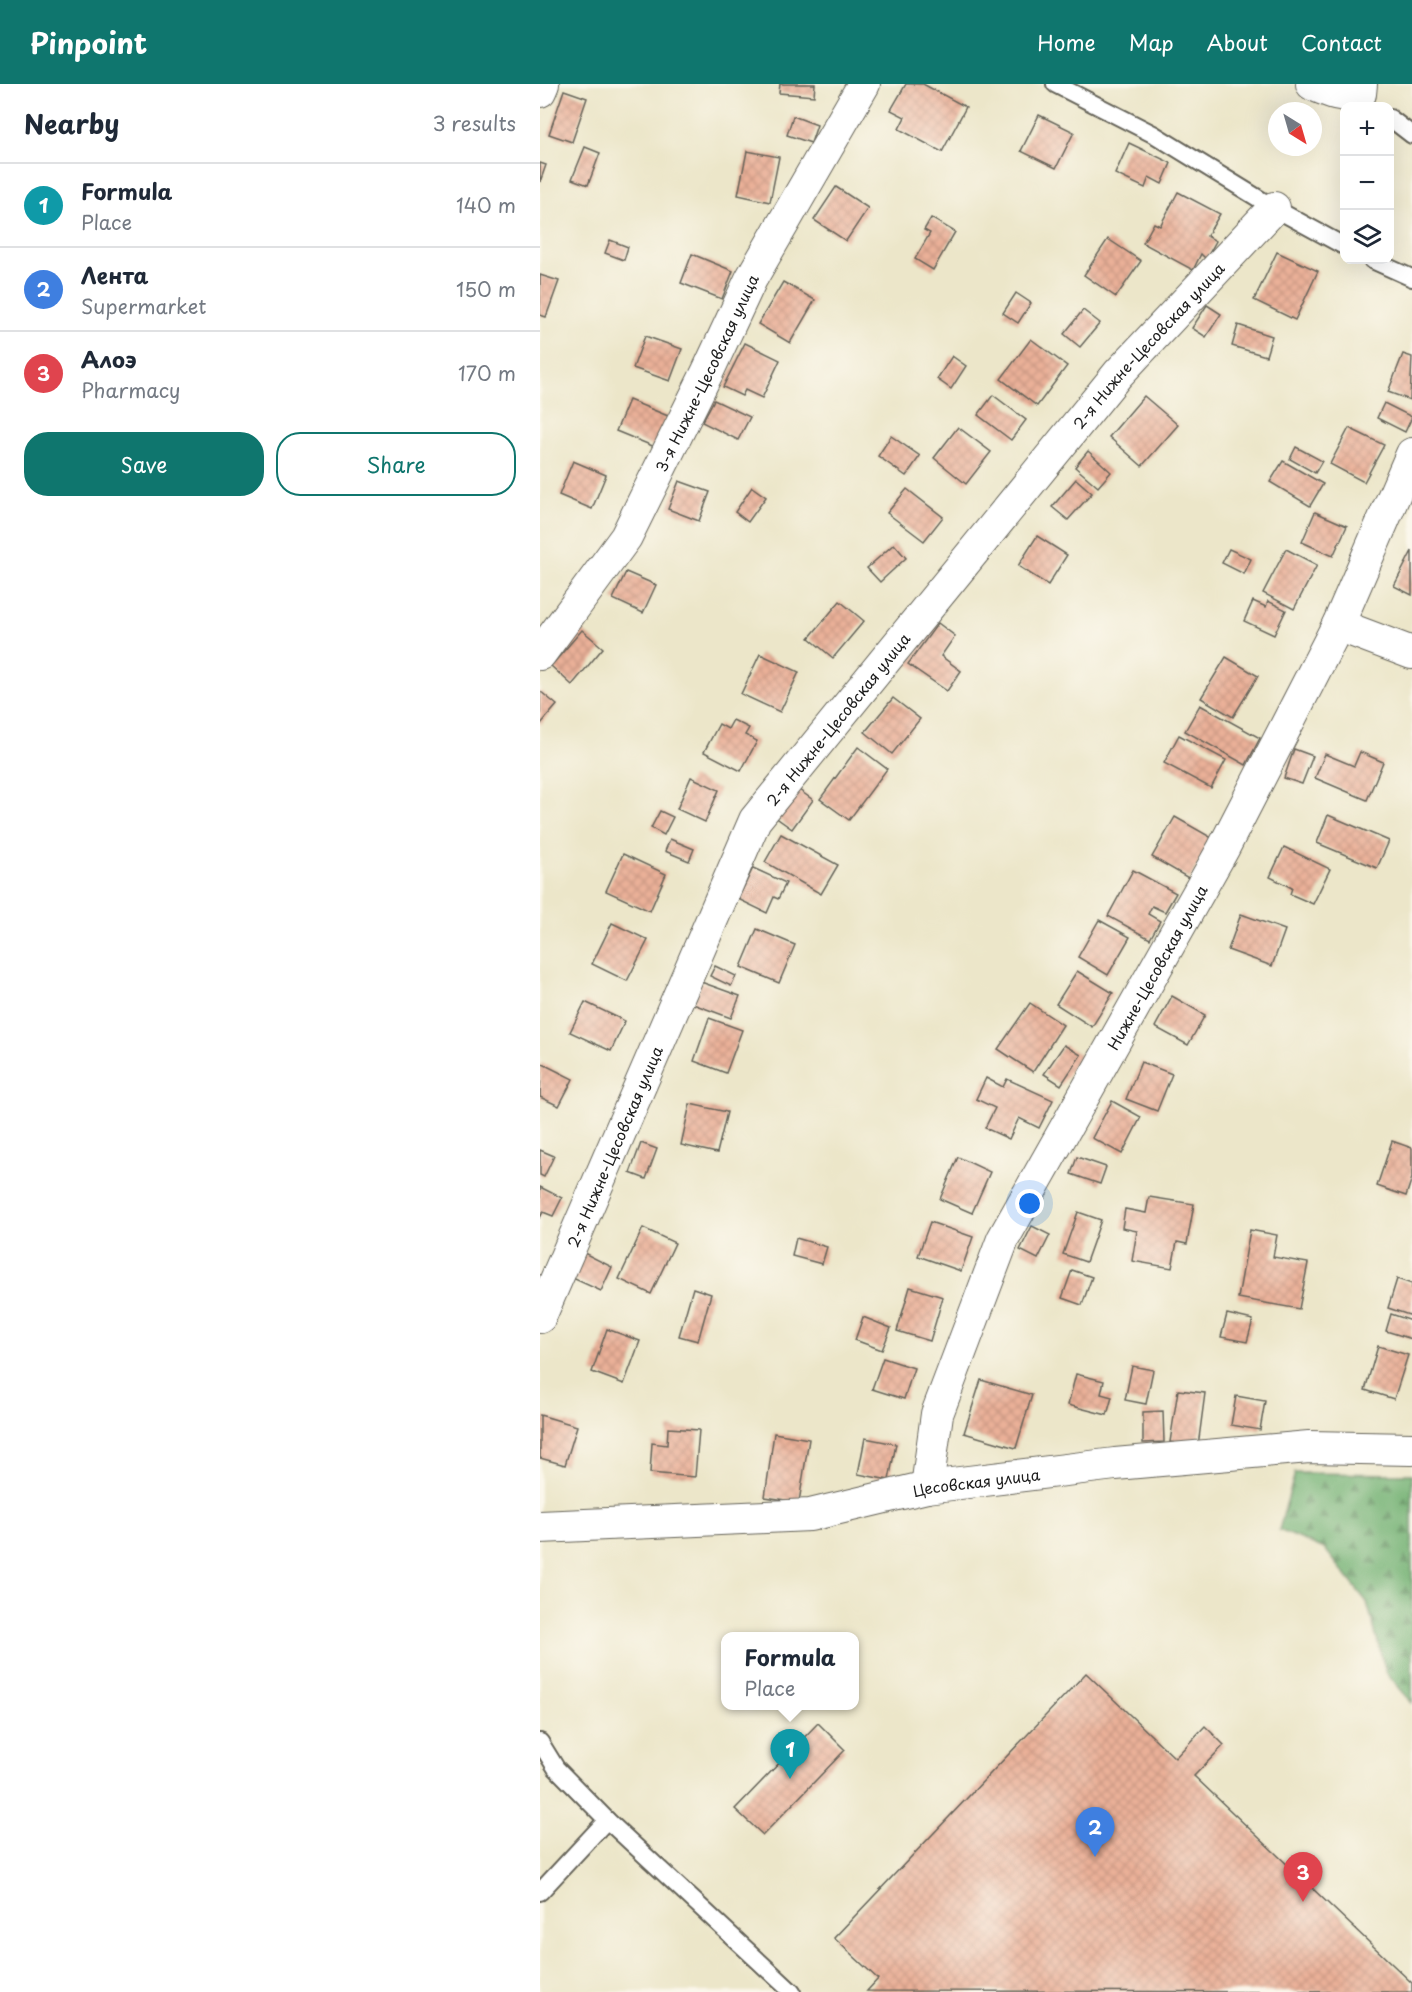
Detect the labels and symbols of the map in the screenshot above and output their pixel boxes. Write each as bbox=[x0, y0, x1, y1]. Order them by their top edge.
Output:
north arrow bbox=[1268, 102, 1322, 156]
street label: 2-я Нижне-Цесовская улица bbox=[1067, 256, 1229, 433]
street label: 3-я Нижне-Цесовская улица bbox=[649, 270, 764, 475]
street label: 2-я Нижне-Цесовская улица bbox=[760, 627, 915, 810]
street label: Нижне-Цесовская улица bbox=[1101, 880, 1212, 1054]
street label: 2-я Нижне-Цесовская улица bbox=[560, 1042, 668, 1250]
your location bbox=[1015, 1189, 1044, 1218]
street label: Цесовская улица bbox=[910, 1462, 1042, 1502]
pin: 1 bbox=[770, 1730, 810, 1779]
pin: 2 bbox=[1076, 1808, 1114, 1857]
pin: 3 bbox=[1284, 1852, 1323, 1902]

